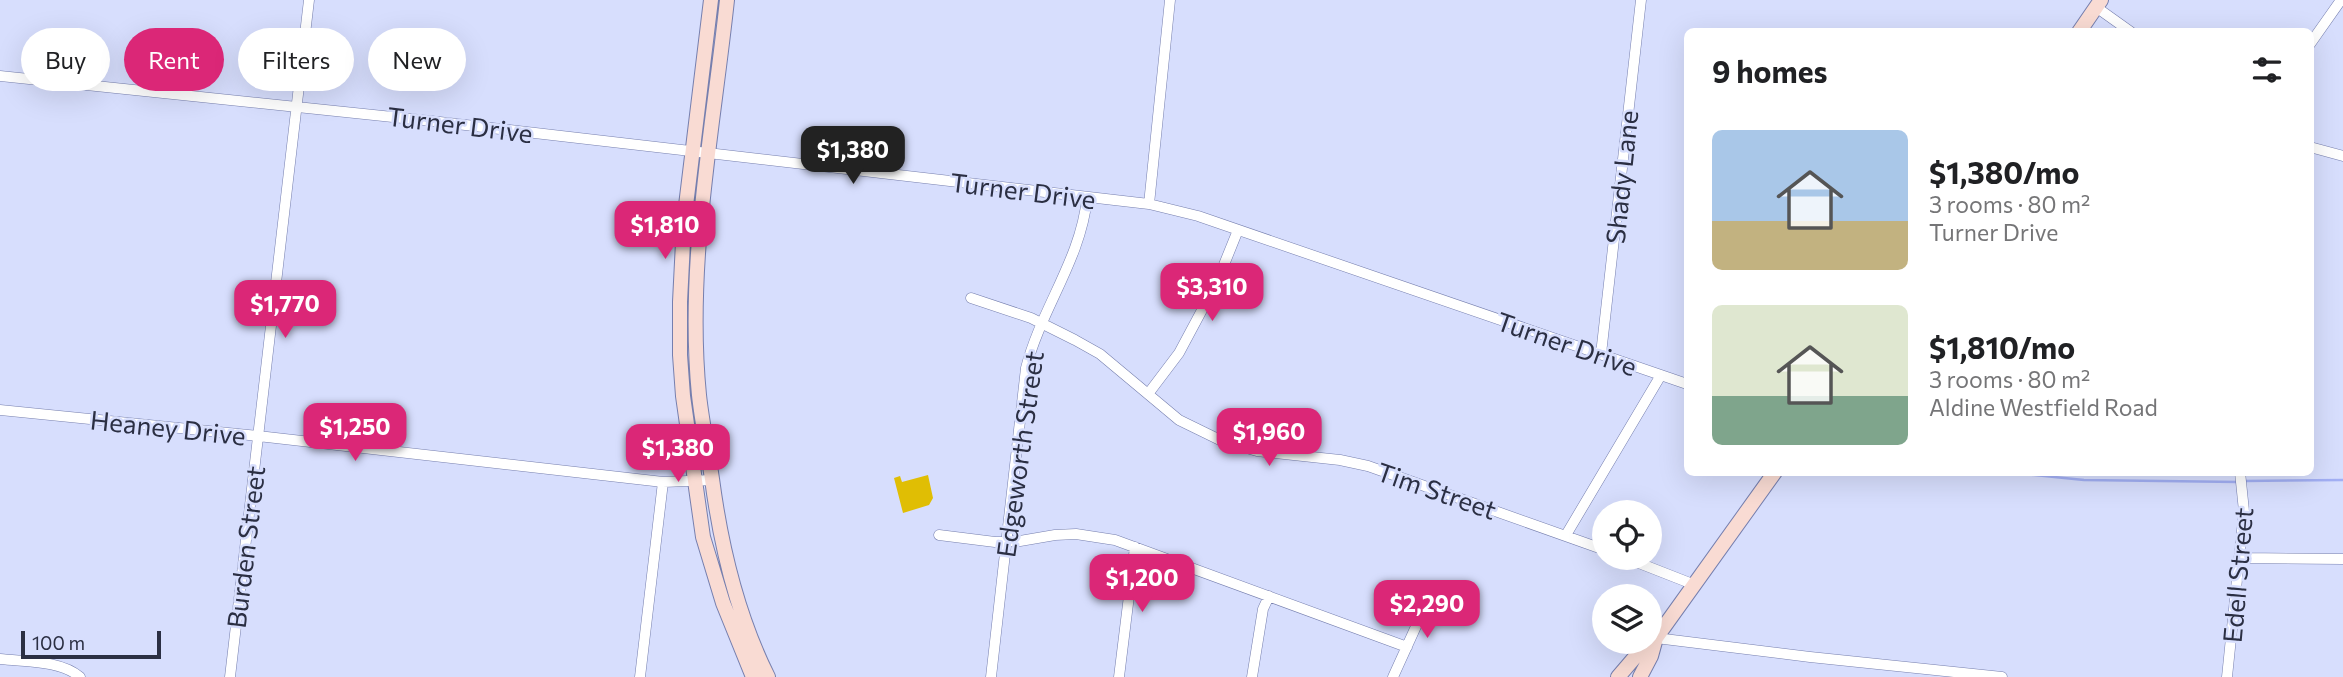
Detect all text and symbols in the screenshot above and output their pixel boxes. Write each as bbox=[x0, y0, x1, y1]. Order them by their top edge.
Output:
chip: Buy bbox=[21, 28, 110, 91]
chip: Rent bbox=[124, 28, 224, 91]
chip: Filters bbox=[238, 28, 354, 91]
chip: New bbox=[368, 28, 466, 91]
icon: filters bbox=[2248, 51, 2286, 89]
text: 9 homes bbox=[1712, 52, 1827, 89]
street label: Turner Drive bbox=[386, 100, 534, 148]
street label: Shady Lane bbox=[1599, 109, 1643, 245]
pin: $1,380 bbox=[796, 127, 910, 186]
text: $1,380 bbox=[817, 135, 889, 163]
text: $1,380/mo bbox=[1929, 153, 2079, 190]
icon: home bbox=[1768, 158, 1852, 242]
street label: Turner Drive bbox=[949, 166, 1097, 214]
text: 3 rooms · 80 m² bbox=[1929, 190, 2090, 218]
pin: $1,810 bbox=[608, 202, 722, 261]
text: $1,810 bbox=[631, 210, 699, 238]
text: Turner Drive bbox=[1929, 218, 2058, 246]
pin: $3,310 bbox=[1155, 264, 1269, 323]
text: $3,310 bbox=[1176, 272, 1248, 300]
pin: $1,770 bbox=[228, 280, 342, 340]
text: $1,770 bbox=[250, 289, 320, 317]
street label: Turner Drive bbox=[1493, 305, 1641, 381]
text: $1,810/mo bbox=[1929, 328, 2075, 365]
icon: home bbox=[1768, 333, 1852, 417]
street label: Edgeworth Street bbox=[989, 349, 1049, 559]
text: 3 rooms · 80 m² bbox=[1929, 365, 2090, 393]
text: Aldine Westfield Road bbox=[1929, 393, 2158, 421]
street label: Heaney Drive bbox=[89, 403, 247, 451]
pin: $1,250 bbox=[298, 404, 412, 463]
pin: $1,960 bbox=[1212, 408, 1326, 468]
text: $1,250 bbox=[319, 412, 391, 440]
text: $1,960 bbox=[1233, 417, 1305, 445]
pin: $1,380 bbox=[621, 424, 735, 484]
text: $1,380 bbox=[642, 433, 714, 461]
street label: Tim Street bbox=[1373, 455, 1501, 525]
street label: Burden Street bbox=[220, 464, 270, 630]
map controls bbox=[1592, 500, 1662, 654]
button: locate bbox=[1592, 500, 1662, 570]
street label: Edell Street bbox=[2216, 506, 2258, 644]
pin: $1,200 bbox=[1085, 554, 1199, 614]
text: $1,200 bbox=[1106, 563, 1178, 591]
pin: $2,290 bbox=[1370, 580, 1484, 640]
button: layers bbox=[1592, 584, 1662, 654]
text: $2,290 bbox=[1390, 589, 1464, 617]
scale bar bbox=[21, 628, 161, 660]
text: 100 m bbox=[32, 631, 85, 654]

